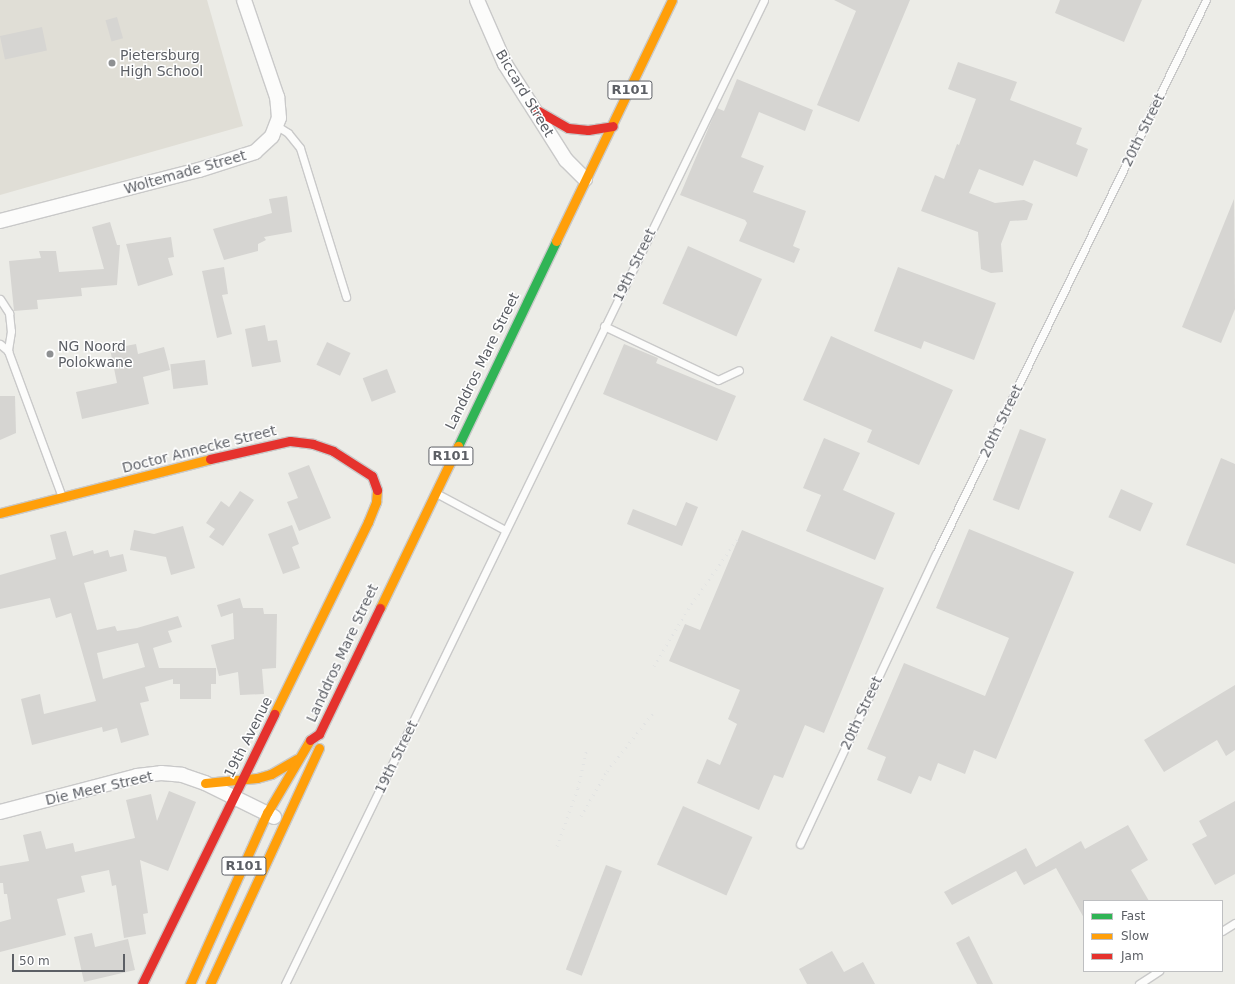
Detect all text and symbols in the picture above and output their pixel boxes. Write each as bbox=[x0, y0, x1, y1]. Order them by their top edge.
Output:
street label: Biccard Street bbox=[492, 46, 558, 140]
place label: Pietersburg High School bbox=[120, 47, 203, 80]
marker: Pietersburg High School bbox=[107, 58, 117, 68]
road number: R101 bbox=[607, 79, 653, 101]
street label: 20th Street bbox=[1118, 91, 1168, 169]
street label: Woltemade Street bbox=[122, 147, 248, 197]
street label: 19th Street bbox=[609, 226, 659, 304]
street label: Landdros Mare Street bbox=[441, 290, 523, 432]
place label: NG Noord Polokwane bbox=[58, 338, 133, 370]
marker: NG Noord Polokwane bbox=[45, 349, 55, 359]
street label: 20th Street bbox=[976, 382, 1026, 460]
street label: Doctor Annecke Street bbox=[120, 422, 278, 476]
road number: R101 bbox=[428, 445, 474, 467]
street label: Landdros Mare Street bbox=[303, 581, 381, 725]
street label: 20th Street bbox=[837, 674, 885, 752]
street label: 19th Avenue bbox=[220, 694, 276, 780]
street label: 19th Street bbox=[371, 718, 421, 796]
street label: Die Meer Street bbox=[44, 767, 154, 809]
road number: R101 bbox=[221, 855, 267, 877]
legend bbox=[1083, 900, 1223, 972]
text: Fast bbox=[1121, 909, 1145, 923]
text: Slow bbox=[1121, 929, 1149, 943]
scale bar bbox=[14, 946, 127, 972]
text: Jam bbox=[1121, 949, 1144, 963]
text: 50 m bbox=[19, 954, 50, 968]

